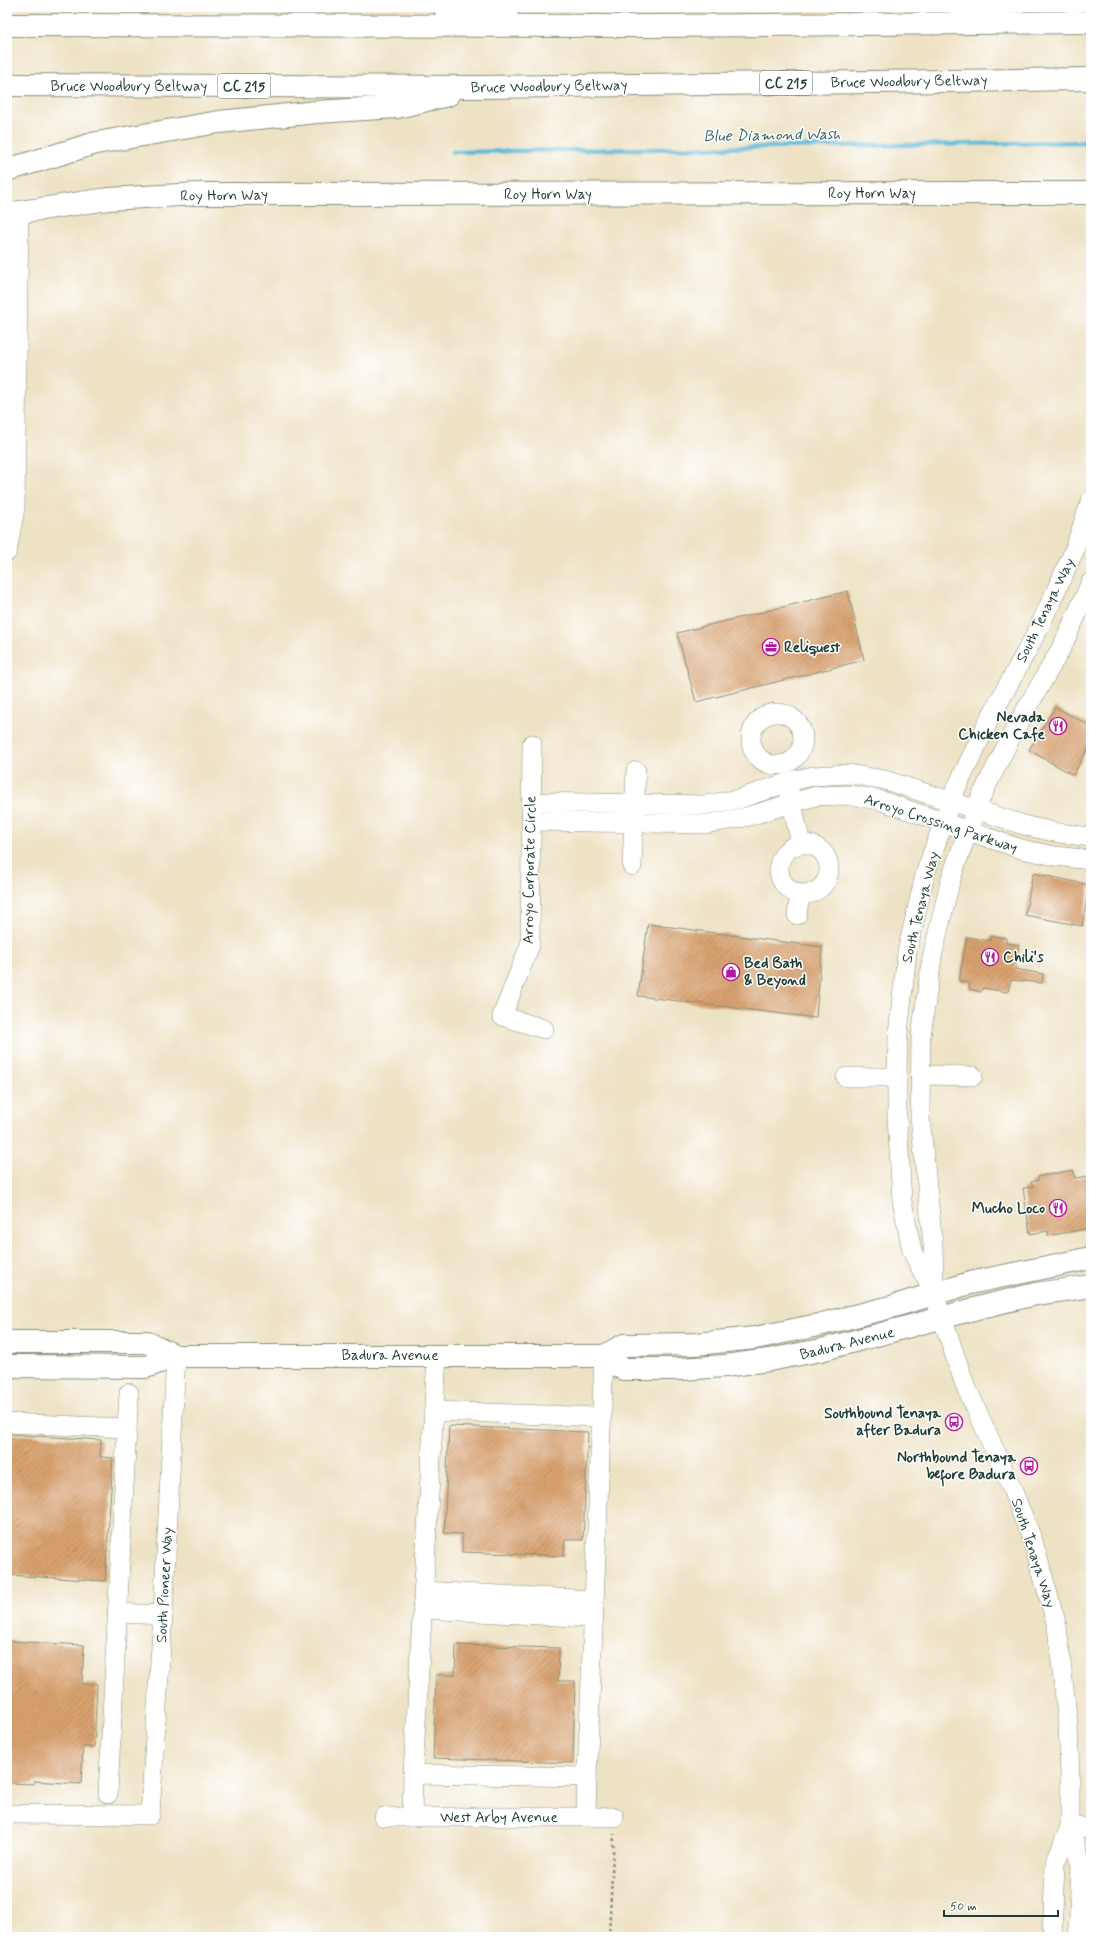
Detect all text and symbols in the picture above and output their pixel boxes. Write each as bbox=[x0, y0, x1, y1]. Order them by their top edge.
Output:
road number: CC 215 bbox=[760, 71, 812, 95]
street label: Bruce Woodbury Beltway bbox=[830, 71, 988, 93]
road number: CC 215 bbox=[218, 74, 270, 98]
street label: Bruce Woodbury Beltway bbox=[470, 76, 628, 98]
street label: Bruce Woodbury Beltway bbox=[51, 77, 207, 97]
water label: Blue Diamond Wash bbox=[703, 124, 841, 147]
street label: Roy Horn Way bbox=[828, 184, 916, 204]
street label: Roy Horn Way bbox=[180, 185, 268, 207]
street label: Roy Horn Way bbox=[504, 185, 592, 205]
street label: South Tenaya Way bbox=[1012, 554, 1080, 666]
office icon: Reliquest bbox=[761, 637, 781, 657]
place label: Reliquest bbox=[784, 638, 841, 658]
place label: Nevada Chicken Cafe bbox=[958, 708, 1046, 745]
restaurant icon: Nevada Chicken Cafe bbox=[1048, 716, 1068, 736]
street label: Arroyo Crossing Parkway bbox=[861, 790, 1020, 858]
street label: Arroyo Corporate Circle bbox=[519, 796, 541, 944]
street label: South Tenaya Way bbox=[897, 849, 945, 965]
restaurant icon: Chili's bbox=[980, 947, 1000, 967]
place label: Chili's bbox=[1003, 948, 1044, 968]
place label: Bed Bath & Beyond bbox=[744, 954, 806, 991]
shop icon: Bed Bath & Beyond bbox=[721, 962, 741, 982]
restaurant icon: Mucho Loco bbox=[1048, 1198, 1068, 1218]
place label: Mucho Loco bbox=[972, 1199, 1045, 1219]
street label: Badura Avenue bbox=[798, 1323, 897, 1365]
street label: Badura Avenue bbox=[341, 1346, 439, 1366]
place label: Southbound Tenaya after Badura bbox=[824, 1404, 942, 1441]
bus stop icon: Southbound Tenaya after Badura bbox=[944, 1412, 964, 1432]
place label: Northbound Tenaya before Badura bbox=[897, 1448, 1017, 1487]
bus stop icon: Northbound Tenaya before Badura bbox=[1019, 1456, 1039, 1476]
street label: South Tenaya Way bbox=[1006, 1496, 1060, 1611]
street label: South Pioneer Way bbox=[152, 1526, 178, 1643]
street label: West Arby Avenue bbox=[440, 1808, 558, 1828]
scale bar bbox=[944, 1892, 1058, 1918]
text: 50 m bbox=[950, 1899, 977, 1915]

